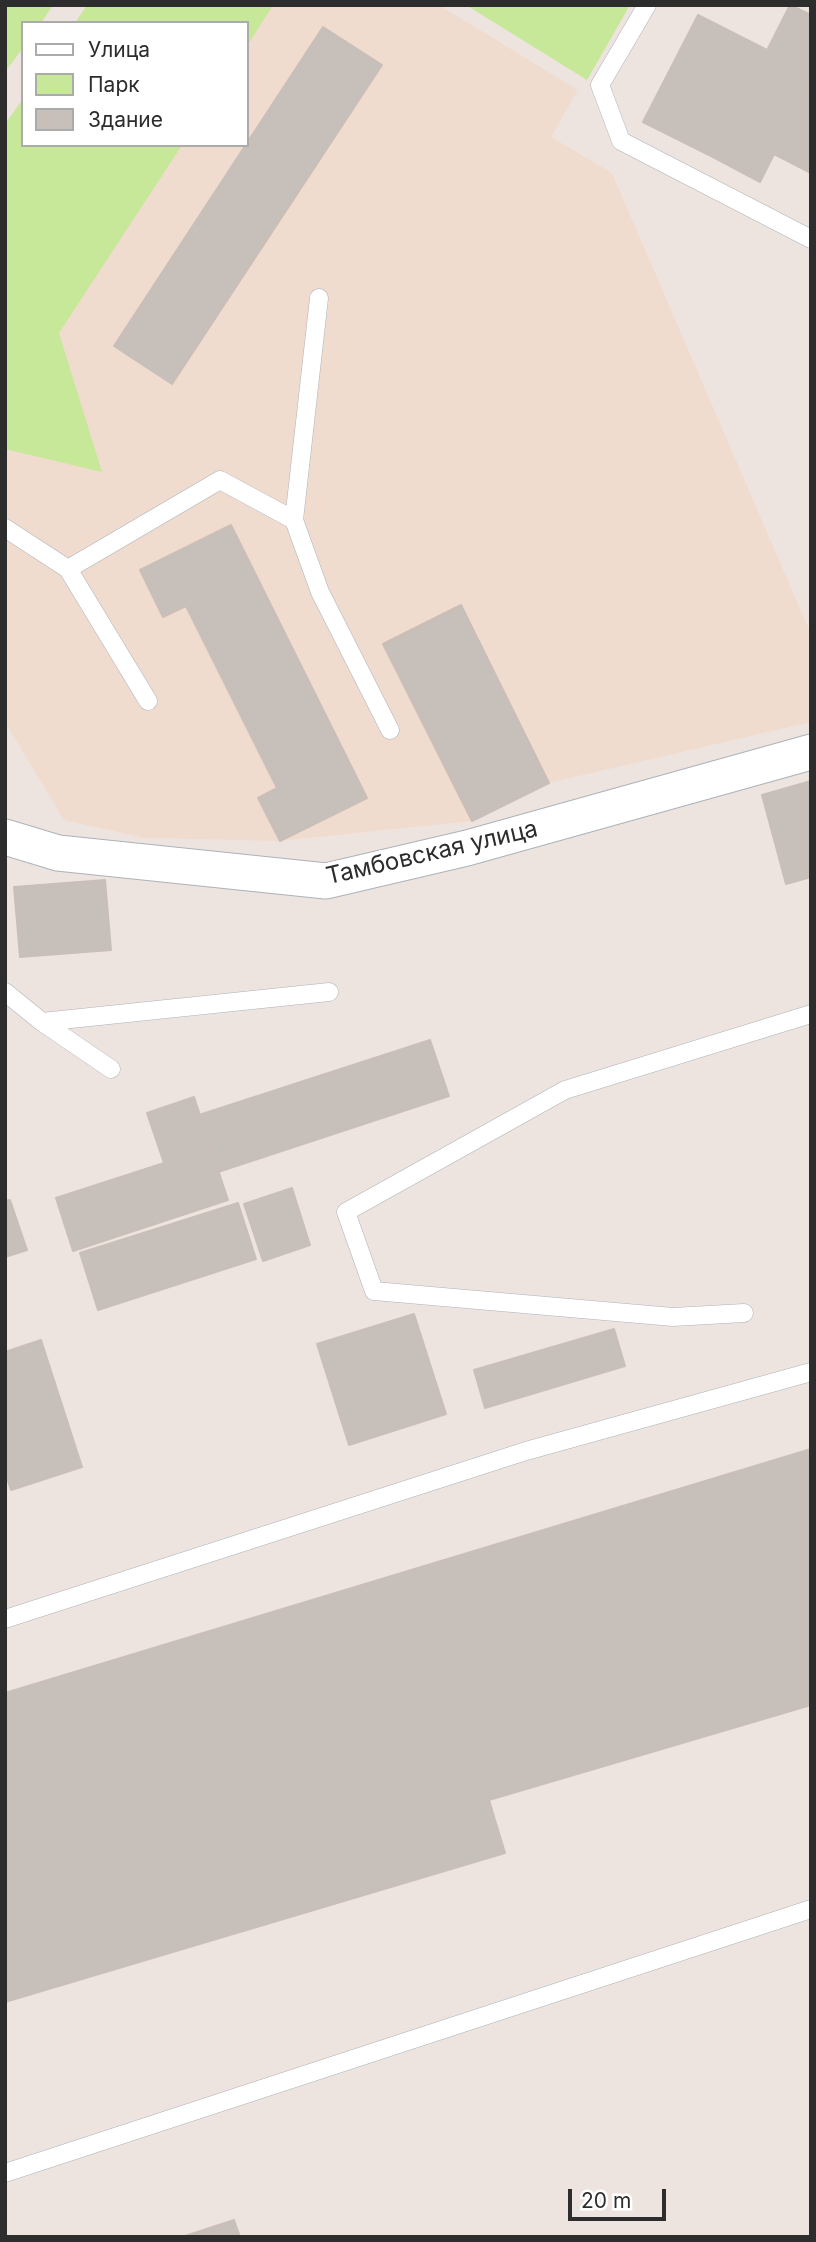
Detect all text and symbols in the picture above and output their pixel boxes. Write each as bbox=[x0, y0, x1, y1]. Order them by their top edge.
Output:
legend bbox=[21, 21, 248, 147]
text: Улица bbox=[88, 37, 150, 62]
text: Парк bbox=[88, 72, 140, 97]
text: Здание bbox=[88, 107, 163, 132]
street label: Тамбовская улица bbox=[323, 815, 541, 891]
scale bar bbox=[571, 2176, 669, 2220]
text: 20 m bbox=[581, 2188, 631, 2213]

